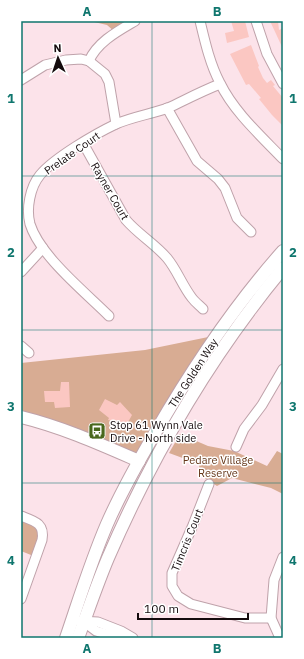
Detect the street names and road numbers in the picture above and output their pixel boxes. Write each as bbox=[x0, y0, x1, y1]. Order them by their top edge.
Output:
street label: Prelate Court bbox=[41, 129, 103, 177]
street label: Rayner Court bbox=[88, 160, 132, 222]
street label: The Golden Way bbox=[165, 335, 221, 410]
street label: Timcris Court bbox=[168, 507, 206, 573]

